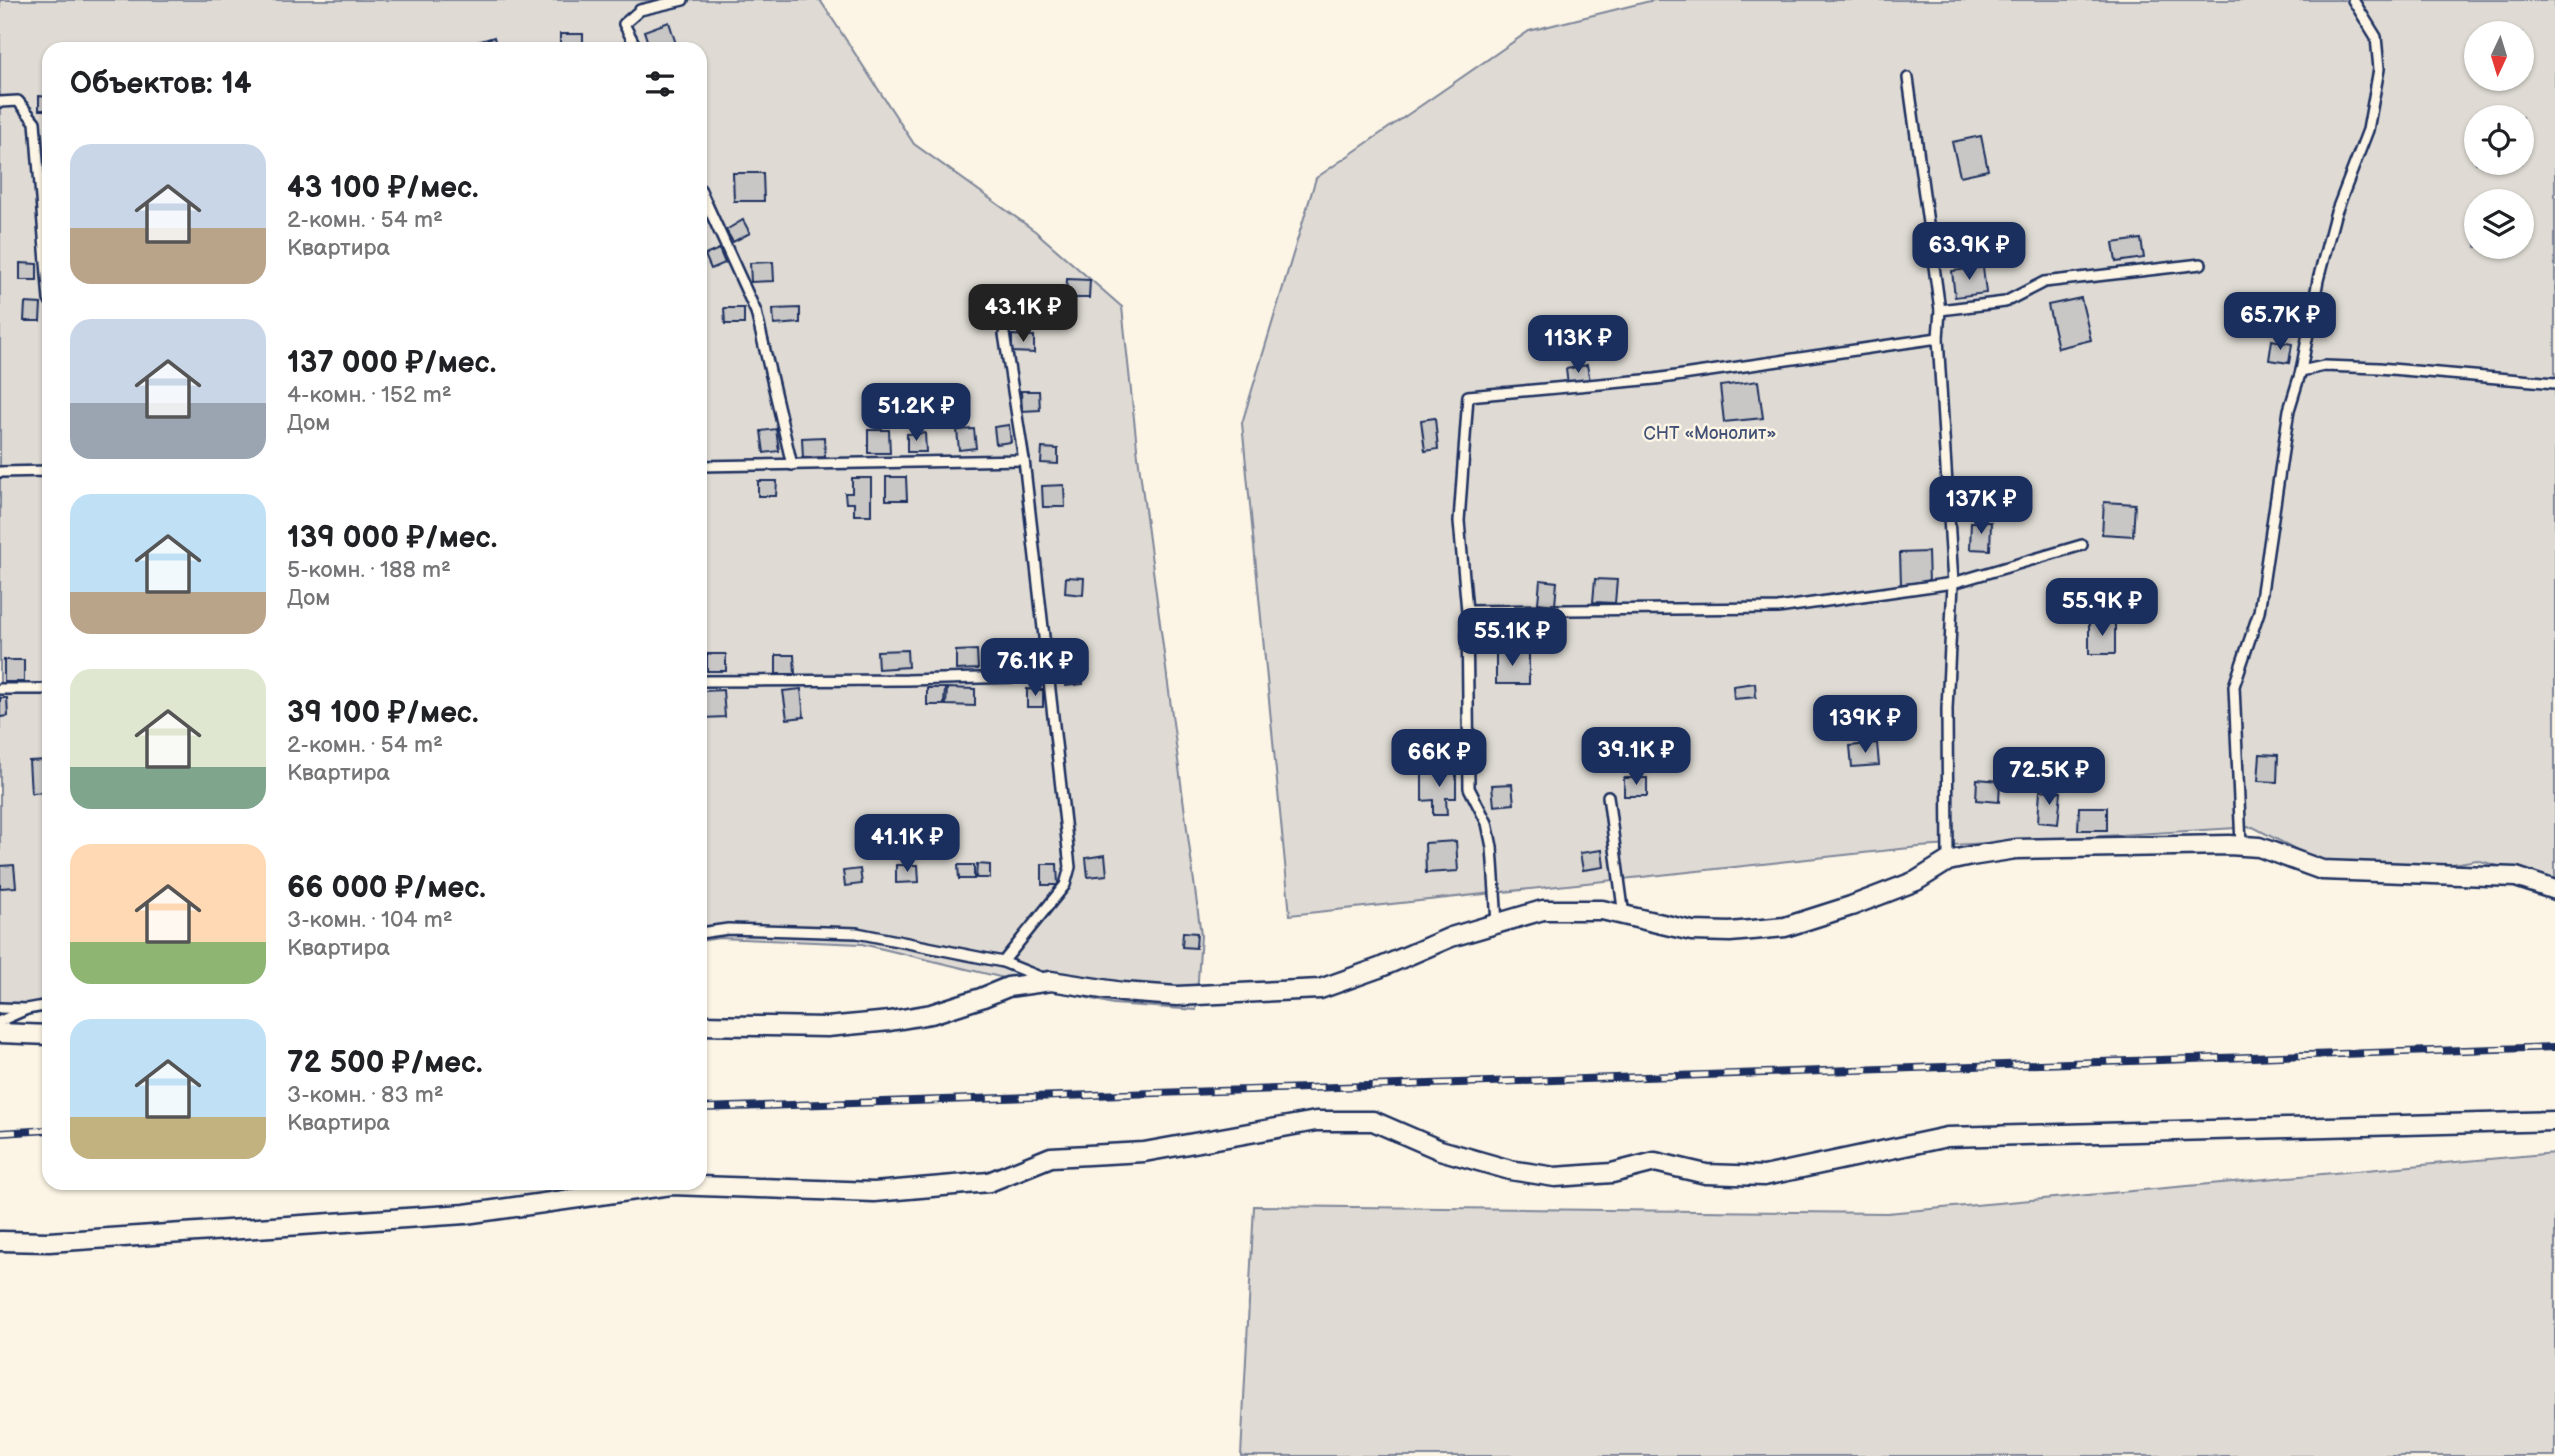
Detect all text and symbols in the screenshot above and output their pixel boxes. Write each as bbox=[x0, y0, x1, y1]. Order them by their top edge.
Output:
north arrow bbox=[2464, 21, 2534, 91]
map controls bbox=[2464, 21, 2534, 259]
icon: filters bbox=[641, 65, 679, 103]
text: Объектов: 14 bbox=[70, 66, 252, 102]
button: locate bbox=[2464, 105, 2534, 175]
text: 43 100 ₽/мес. bbox=[287, 170, 479, 206]
icon: home bbox=[126, 172, 210, 256]
button: layers bbox=[2464, 189, 2534, 259]
text: 2-комн. · 54 m² bbox=[287, 206, 443, 234]
pin: 63.9K ₽ bbox=[1904, 222, 2034, 282]
text: 63.9K ₽ bbox=[1928, 231, 2010, 259]
text: Квартира bbox=[287, 234, 390, 262]
pin: 43.1K ₽ bbox=[958, 284, 1088, 344]
pin: 65.7K ₽ bbox=[2215, 292, 2345, 352]
text: 43.1K ₽ bbox=[985, 293, 1061, 321]
text: 65.7K ₽ bbox=[2240, 301, 2320, 329]
pin: 113K ₽ bbox=[1521, 316, 1635, 375]
text: 113K ₽ bbox=[1544, 324, 1612, 352]
text: 137 000 ₽/мес. bbox=[287, 345, 496, 381]
icon: home bbox=[126, 347, 210, 431]
text: 4-комн. · 152 m² bbox=[287, 381, 452, 409]
pin: 51.2K ₽ bbox=[851, 384, 981, 443]
text: 51.2K ₽ bbox=[877, 392, 955, 420]
text: Дом bbox=[287, 409, 330, 437]
park label: СНТ «Монолит» bbox=[1644, 423, 1776, 444]
pin: 137K ₽ bbox=[1924, 476, 2038, 536]
text: 137K ₽ bbox=[1945, 485, 2017, 513]
text: 139 000 ₽/мес. bbox=[287, 520, 497, 556]
icon: home bbox=[126, 522, 210, 606]
text: 5-комн. · 188 m² bbox=[287, 556, 451, 584]
pin: 55.9K ₽ bbox=[2037, 578, 2167, 638]
text: Дом bbox=[287, 584, 330, 612]
text: 55.9K ₽ bbox=[2062, 587, 2142, 615]
pin: 55.1K ₽ bbox=[1447, 608, 1577, 668]
text: 55.1K ₽ bbox=[1474, 617, 1550, 645]
pin: 76.1K ₽ bbox=[970, 638, 1100, 698]
text: 76.1K ₽ bbox=[997, 647, 1073, 675]
text: 39 100 ₽/мес. bbox=[287, 695, 479, 731]
pin: 139K ₽ bbox=[1808, 696, 1922, 755]
icon: home bbox=[126, 697, 210, 781]
text: 139K ₽ bbox=[1829, 704, 1901, 732]
pin: 39.1K ₽ bbox=[1571, 728, 1701, 787]
pin: 66K ₽ bbox=[1390, 730, 1488, 789]
text: 2-комн. · 54 m² bbox=[287, 731, 443, 759]
text: 39.1K ₽ bbox=[1598, 736, 1674, 764]
text: 66K ₽ bbox=[1407, 738, 1471, 766]
pin: 72.5K ₽ bbox=[1984, 748, 2114, 807]
text: 72.5K ₽ bbox=[2009, 756, 2089, 784]
text: Квартира bbox=[287, 759, 390, 787]
pin: 41.1K ₽ bbox=[842, 814, 972, 874]
text: 41.1K ₽ bbox=[871, 823, 943, 851]
text: 66 000 ₽/мес. bbox=[287, 870, 486, 906]
icon: home bbox=[126, 872, 210, 956]
text: 3-комн. · 104 m² bbox=[287, 906, 453, 934]
text: Квартира bbox=[287, 934, 390, 962]
text: 72 500 ₽/мес. bbox=[287, 1045, 483, 1081]
icon: home bbox=[126, 1047, 210, 1131]
text: 3-комн. · 83 m² bbox=[287, 1081, 444, 1109]
text: Квартира bbox=[287, 1109, 390, 1137]

